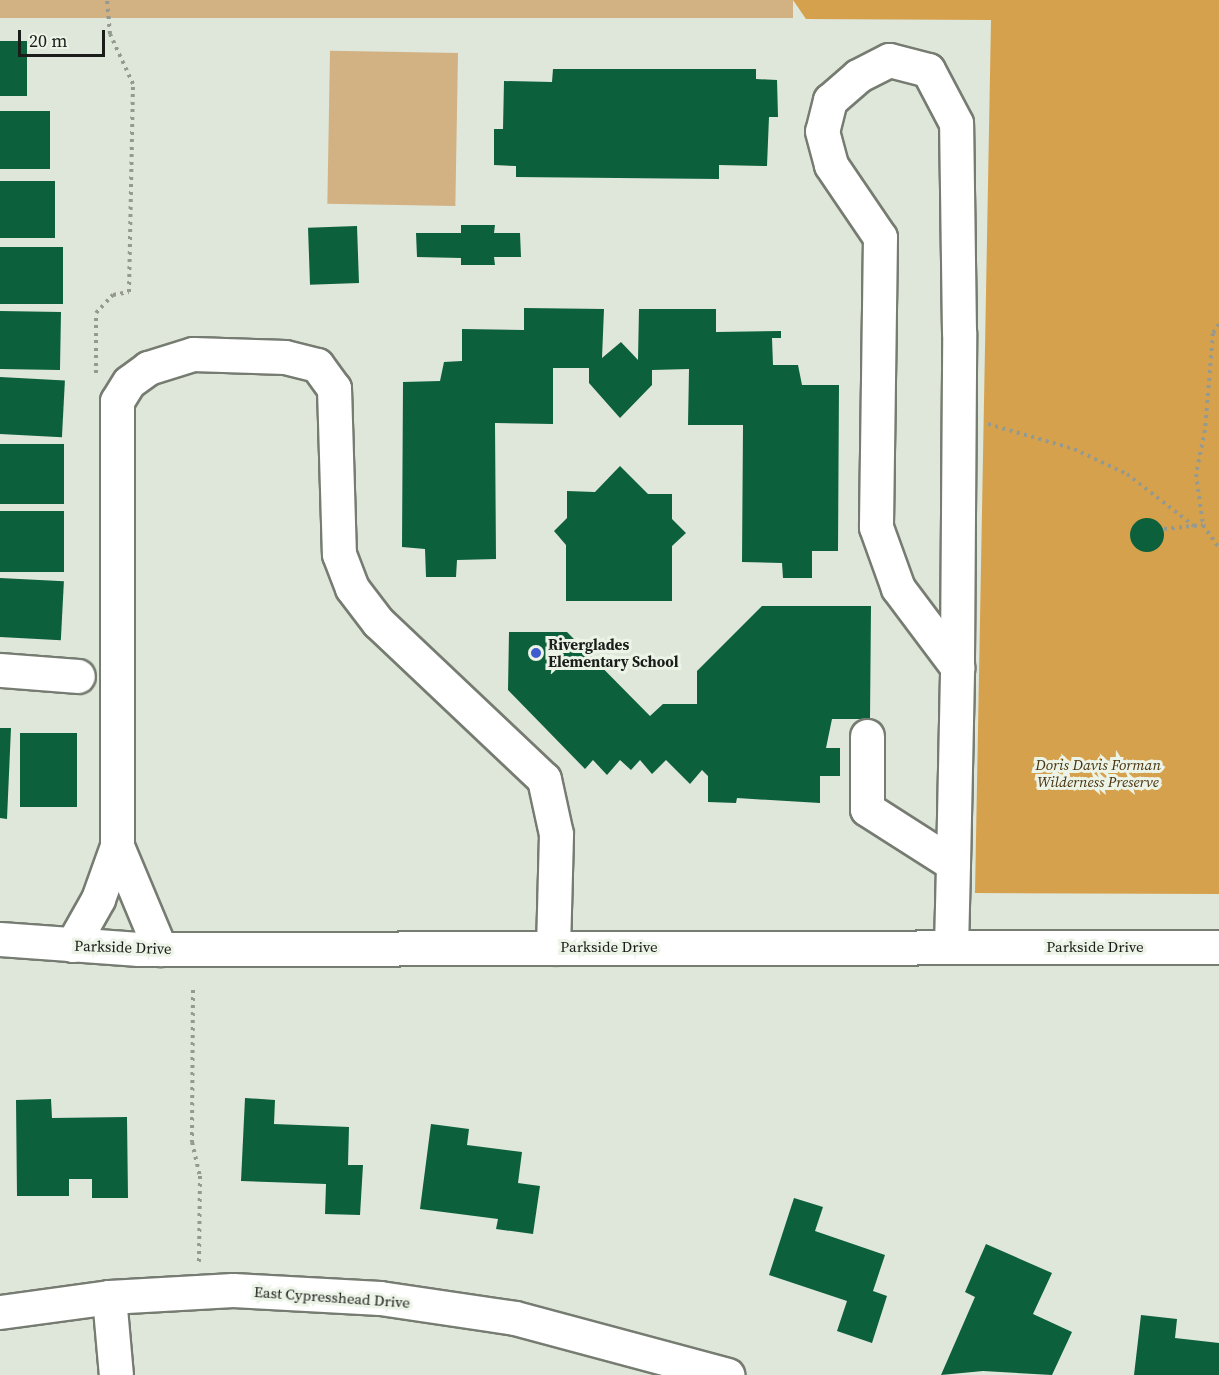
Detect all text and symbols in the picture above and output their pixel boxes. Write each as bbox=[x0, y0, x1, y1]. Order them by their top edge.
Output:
scale bar bbox=[21, 18, 108, 56]
text: 20 m bbox=[29, 28, 67, 53]
place label: Riverglades Elementary School bbox=[548, 635, 678, 670]
marker: Riverglades Elementary School bbox=[529, 646, 543, 660]
park label: Doris Davis Forman Wilderness Preserve bbox=[1035, 755, 1161, 790]
street label: Parkside Drive bbox=[74, 936, 172, 958]
street label: Parkside Drive bbox=[560, 938, 658, 956]
street label: Parkside Drive bbox=[1046, 938, 1144, 956]
street label: East Cypresshead Drive bbox=[253, 1283, 411, 1311]

